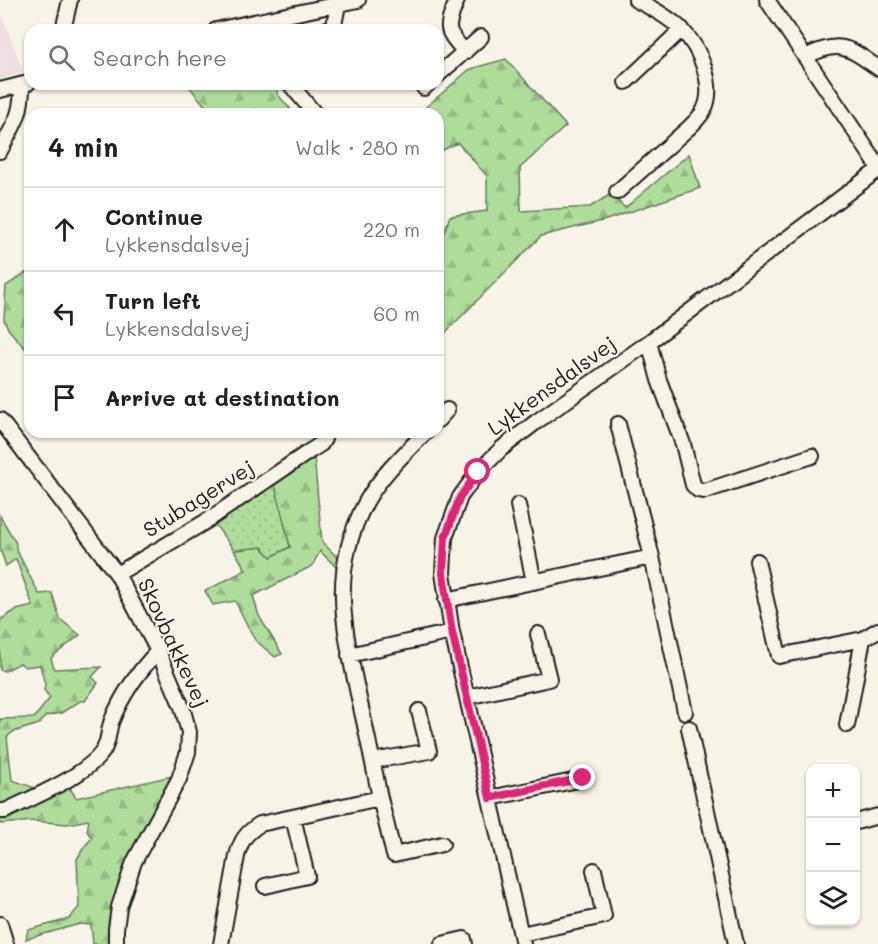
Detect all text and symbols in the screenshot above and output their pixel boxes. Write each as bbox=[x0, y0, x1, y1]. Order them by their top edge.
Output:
search box bbox=[24, 24, 444, 90]
icon: search bbox=[45, 41, 78, 74]
text: Search here bbox=[93, 43, 227, 72]
text: 4 min bbox=[48, 130, 118, 164]
text: Walk · 280 m bbox=[295, 134, 420, 160]
text: Continue bbox=[105, 202, 203, 231]
icon: ahead bbox=[48, 213, 81, 246]
text: 220 m bbox=[363, 216, 420, 242]
text: Lykkensdalsvej bbox=[105, 231, 250, 257]
text: Turn left bbox=[105, 286, 201, 315]
icon: left bbox=[48, 297, 81, 330]
text: 60 m bbox=[373, 300, 420, 326]
text: Lykkensdalsvej bbox=[105, 315, 250, 341]
street label: Lykkensdalsvej bbox=[482, 329, 621, 440]
icon: arrive bbox=[48, 381, 81, 414]
text: Arrive at destination bbox=[105, 383, 340, 412]
street label: Stubagervej bbox=[138, 453, 259, 543]
route start bbox=[464, 458, 490, 484]
street label: Skovbakkevej bbox=[133, 573, 216, 711]
route end bbox=[569, 764, 595, 790]
map controls bbox=[806, 764, 860, 926]
button: + bbox=[806, 764, 860, 818]
button: − bbox=[806, 818, 860, 872]
button: layers bbox=[806, 872, 860, 926]

